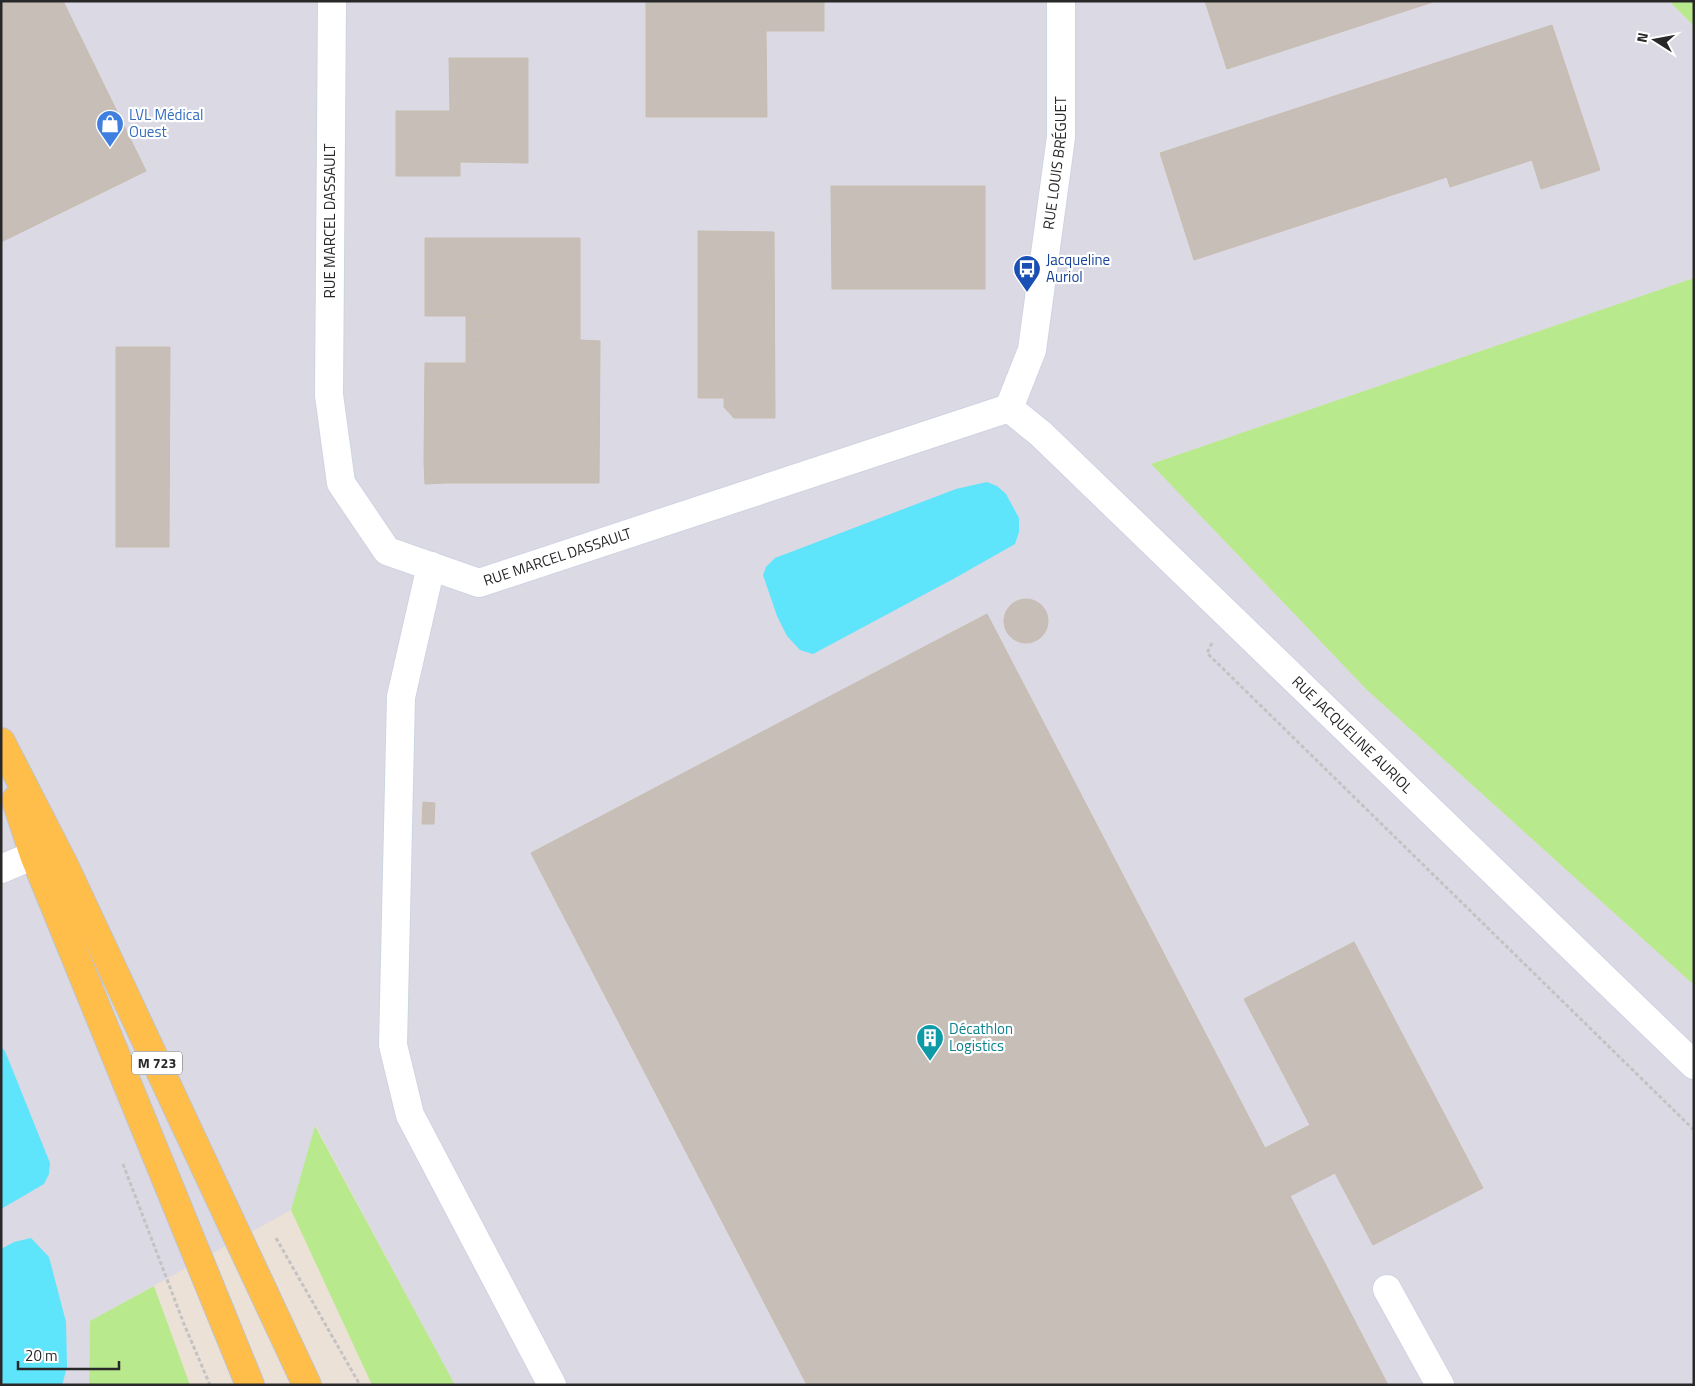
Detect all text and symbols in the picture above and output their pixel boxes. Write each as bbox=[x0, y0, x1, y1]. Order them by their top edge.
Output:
north arrow bbox=[1630, 15, 1680, 65]
text: N bbox=[1631, 31, 1653, 44]
street label: RUE LOUIS BRÉGUET bbox=[1037, 96, 1072, 231]
place label: LVL Médical Ouest bbox=[129, 103, 203, 143]
shop icon: LVL Médical Ouest bbox=[95, 109, 125, 148]
street label: RUE MARCEL DASSAULT bbox=[318, 144, 341, 298]
place label: Jacqueline Auriol bbox=[1046, 248, 1110, 288]
bus stop icon: Jacqueline Auriol bbox=[1012, 254, 1042, 293]
street label: RUE MARCEL DASSAULT bbox=[480, 521, 635, 592]
street label: RUE JACQUELINE AURIOL bbox=[1287, 670, 1418, 798]
place label: Décathlon Logistics bbox=[949, 1017, 1013, 1057]
building icon: Décathlon Logistics bbox=[915, 1023, 945, 1062]
road number: M 723 bbox=[132, 1052, 182, 1074]
scale bar bbox=[18, 1338, 119, 1370]
text: 20 m bbox=[25, 1344, 58, 1367]

